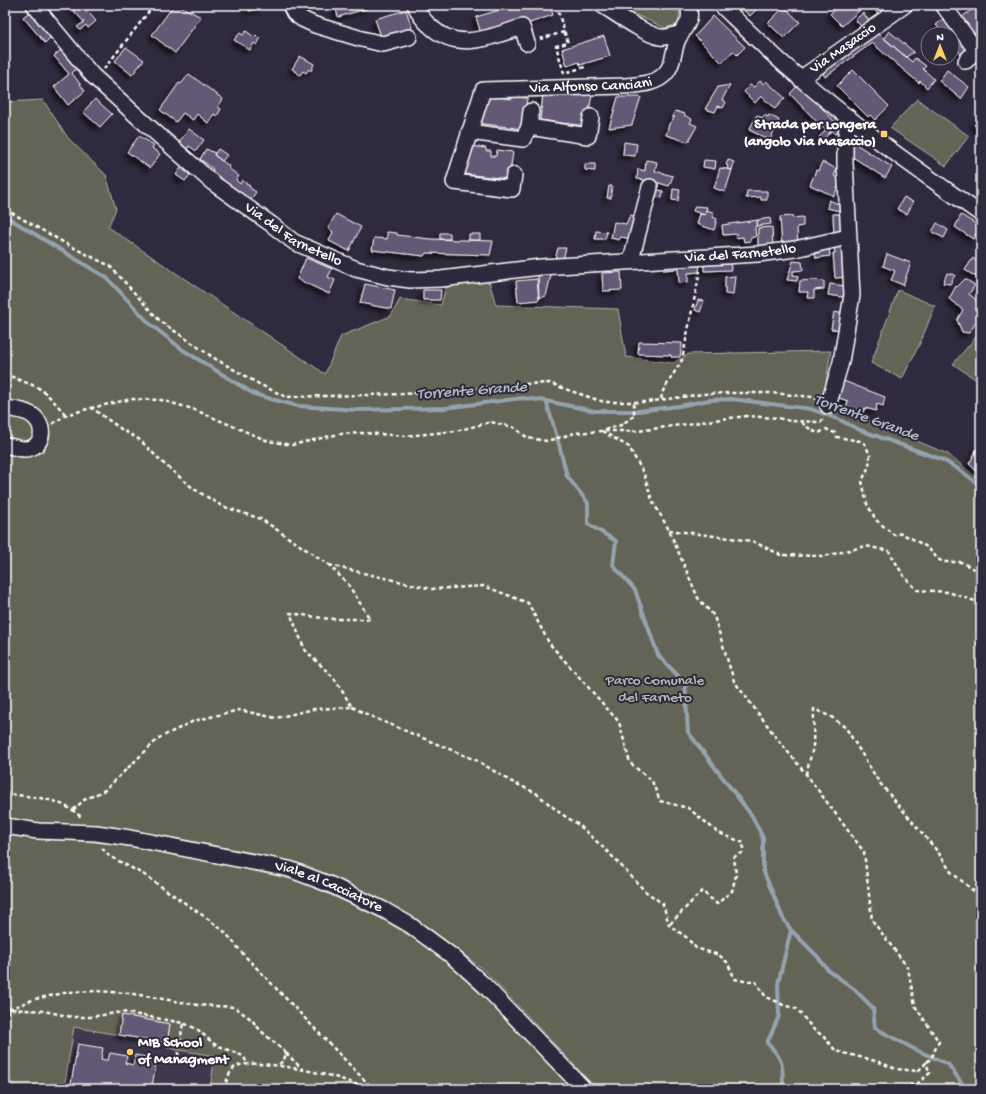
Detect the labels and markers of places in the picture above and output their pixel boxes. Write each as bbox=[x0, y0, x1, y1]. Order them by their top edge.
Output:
place label: Strada per Longera (angolo Via Masaccio) bbox=[744, 116, 877, 151]
marker: Strada per Longera (angolo Via Masaccio) bbox=[879, 129, 889, 139]
place label: MIB School of Managment bbox=[137, 1034, 230, 1069]
marker: MIB School of Managment bbox=[125, 1047, 135, 1057]

